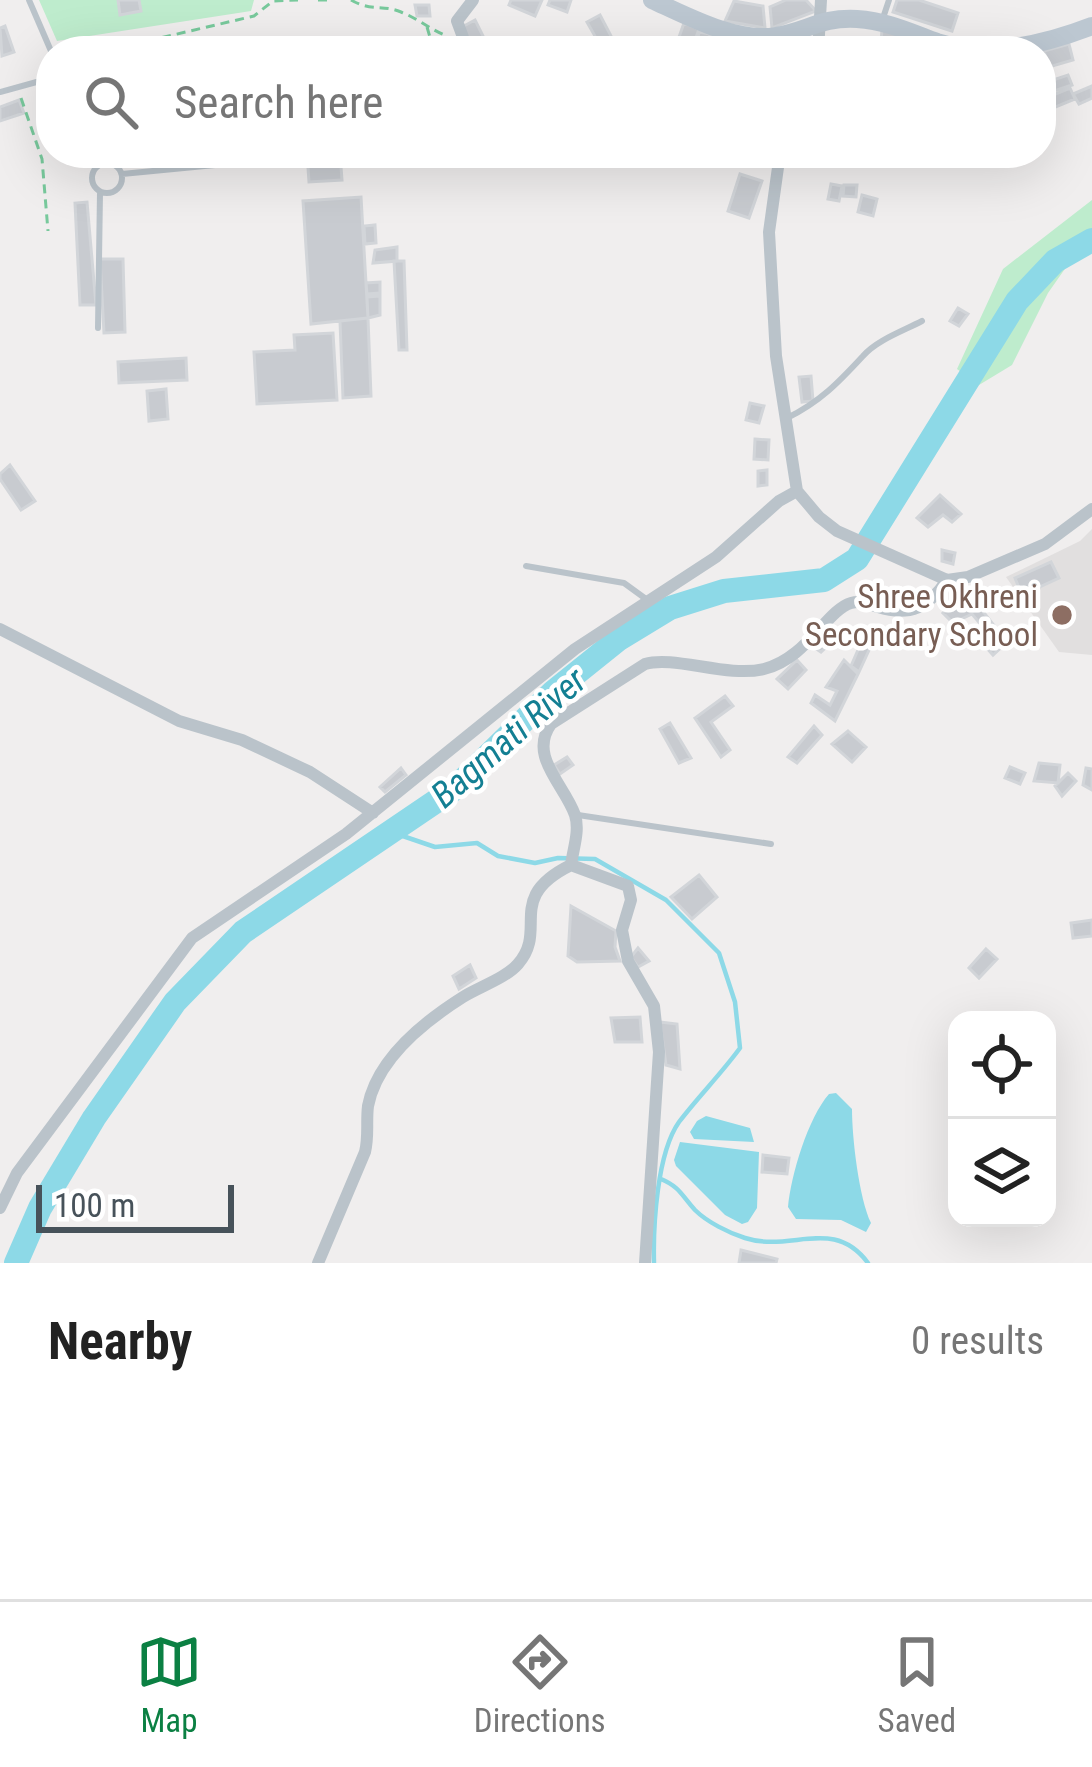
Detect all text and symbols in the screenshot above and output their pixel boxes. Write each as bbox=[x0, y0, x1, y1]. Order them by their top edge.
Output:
search box bbox=[36, 36, 1056, 168]
icon: search bbox=[78, 69, 144, 135]
text: Search here bbox=[174, 76, 383, 129]
place label: Shree Okhreni Secondary School bbox=[805, 577, 1038, 654]
marker: Shree Okhreni Secondary School bbox=[1049, 602, 1075, 628]
water label: Bagmati River bbox=[423, 658, 595, 816]
map controls bbox=[948, 1011, 1056, 1227]
button: locate bbox=[948, 1011, 1056, 1119]
button: layers bbox=[948, 1119, 1056, 1227]
scale bar bbox=[36, 1179, 234, 1232]
text: 100 m bbox=[54, 1186, 135, 1225]
text: Nearby bbox=[48, 1312, 192, 1371]
text: 0 results bbox=[911, 1318, 1044, 1364]
tab: Map bbox=[136, 1629, 202, 1740]
tab: Directions bbox=[474, 1629, 606, 1740]
tab: Saved bbox=[878, 1629, 956, 1740]

